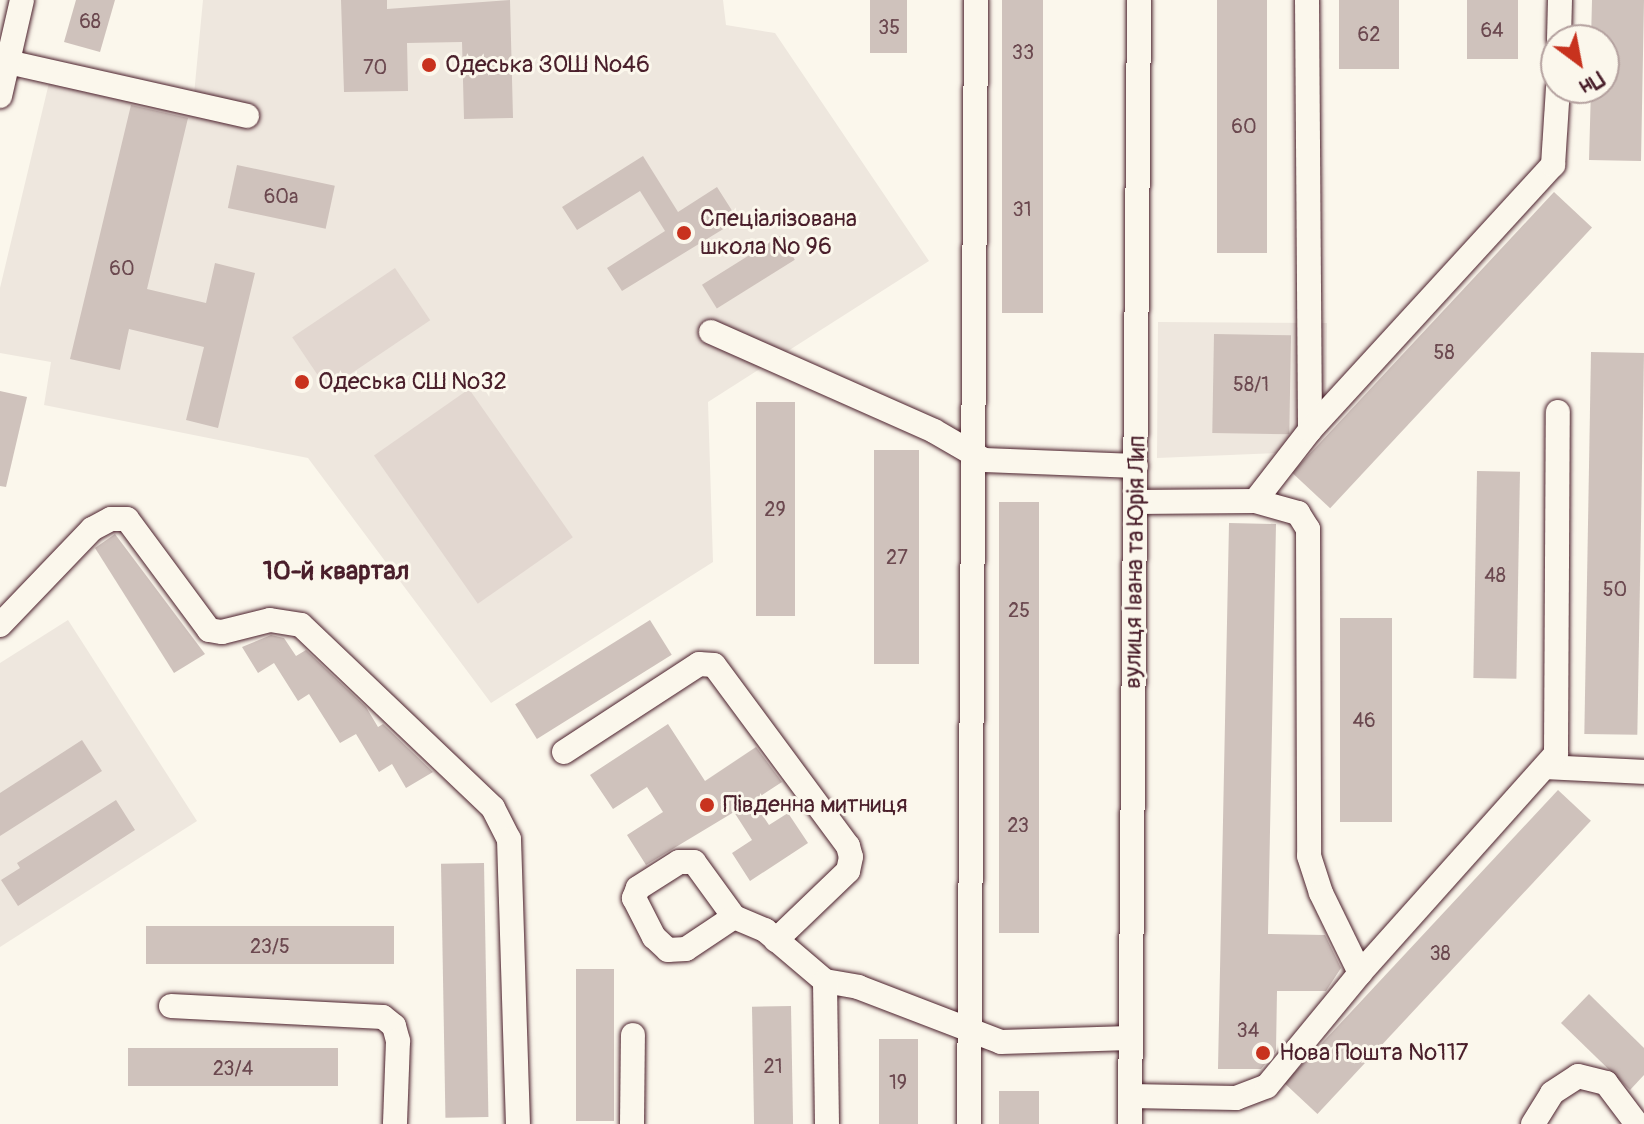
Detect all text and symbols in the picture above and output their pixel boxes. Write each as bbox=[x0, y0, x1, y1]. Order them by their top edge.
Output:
house number: 68 bbox=[79, 9, 101, 33]
house number: 35 bbox=[878, 15, 900, 39]
house number: 64 bbox=[1480, 18, 1504, 42]
house number: 62 bbox=[1358, 22, 1380, 46]
north arrow bbox=[1540, 24, 1620, 104]
house number: 33 bbox=[1012, 40, 1034, 64]
place label: Одеська ЗОШ №46 bbox=[445, 51, 650, 79]
house number: 70 bbox=[363, 55, 387, 79]
marker: Одеська ЗОШ №46 bbox=[420, 56, 438, 74]
text: Пн bbox=[1574, 64, 1609, 101]
house number: 60 bbox=[1231, 114, 1257, 138]
house number: 60а bbox=[264, 184, 298, 208]
house number: 31 bbox=[1013, 197, 1031, 221]
place label: Спеціалізована школа № 96 bbox=[700, 205, 857, 261]
marker: Спеціалізована школа № 96 bbox=[675, 224, 693, 242]
house number: 60 bbox=[109, 256, 135, 280]
house number: 58 bbox=[1434, 340, 1454, 364]
place label: Одеська СШ №32 bbox=[318, 368, 507, 396]
house number: 58/1 bbox=[1233, 372, 1269, 396]
marker: Одеська СШ №32 bbox=[293, 373, 311, 391]
street label: вулиця Івана та Юрія Лип bbox=[1118, 435, 1152, 689]
house number: 29 bbox=[764, 497, 786, 521]
house number: 27 bbox=[886, 545, 908, 569]
district label: 10-й квартал bbox=[263, 556, 409, 588]
house number: 48 bbox=[1484, 563, 1506, 587]
house number: 50 bbox=[1603, 577, 1627, 601]
house number: 25 bbox=[1008, 598, 1030, 622]
house number: 46 bbox=[1352, 708, 1376, 732]
place label: Південна митниця bbox=[723, 791, 908, 819]
marker: Південна митниця bbox=[698, 796, 716, 814]
house number: 23 bbox=[1007, 813, 1029, 837]
house number: 23/5 bbox=[250, 934, 290, 958]
house number: 38 bbox=[1429, 941, 1451, 965]
house number: 34 bbox=[1237, 1018, 1259, 1042]
place label: Нова Пошта №117 bbox=[1279, 1039, 1469, 1067]
marker: Нова Пошта №117 bbox=[1254, 1044, 1272, 1062]
house number: 21 bbox=[764, 1054, 782, 1078]
house number: 23/4 bbox=[213, 1056, 253, 1080]
house number: 19 bbox=[889, 1070, 907, 1094]

